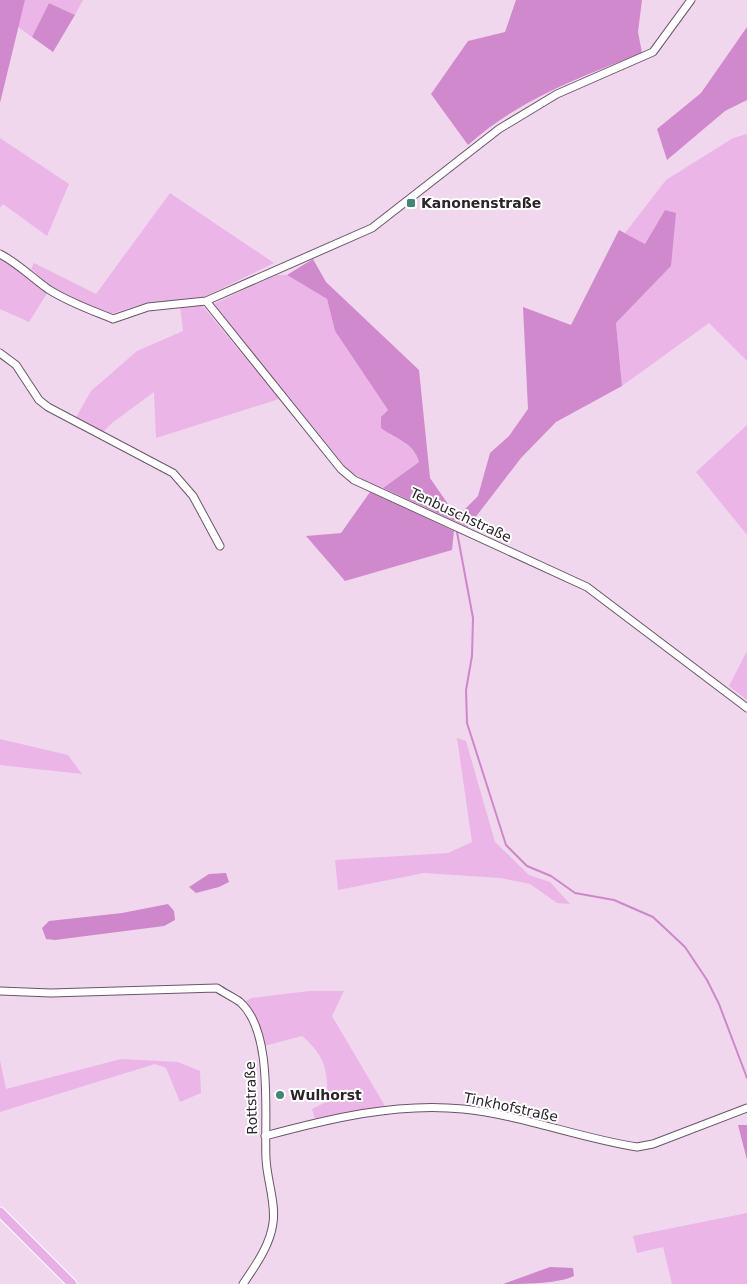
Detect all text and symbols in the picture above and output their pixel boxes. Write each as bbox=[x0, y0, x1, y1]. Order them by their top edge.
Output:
place label: Kanonenstraße bbox=[421, 195, 541, 211]
marker: Kanonenstraße bbox=[405, 197, 417, 209]
street label: Tenbuschstraße bbox=[407, 484, 514, 545]
street label: Rottstraße bbox=[242, 1061, 260, 1135]
place label: Wulhorst bbox=[290, 1087, 362, 1103]
marker: Wulhorst bbox=[274, 1089, 286, 1101]
street label: Tinkhofstraße bbox=[461, 1089, 560, 1125]

